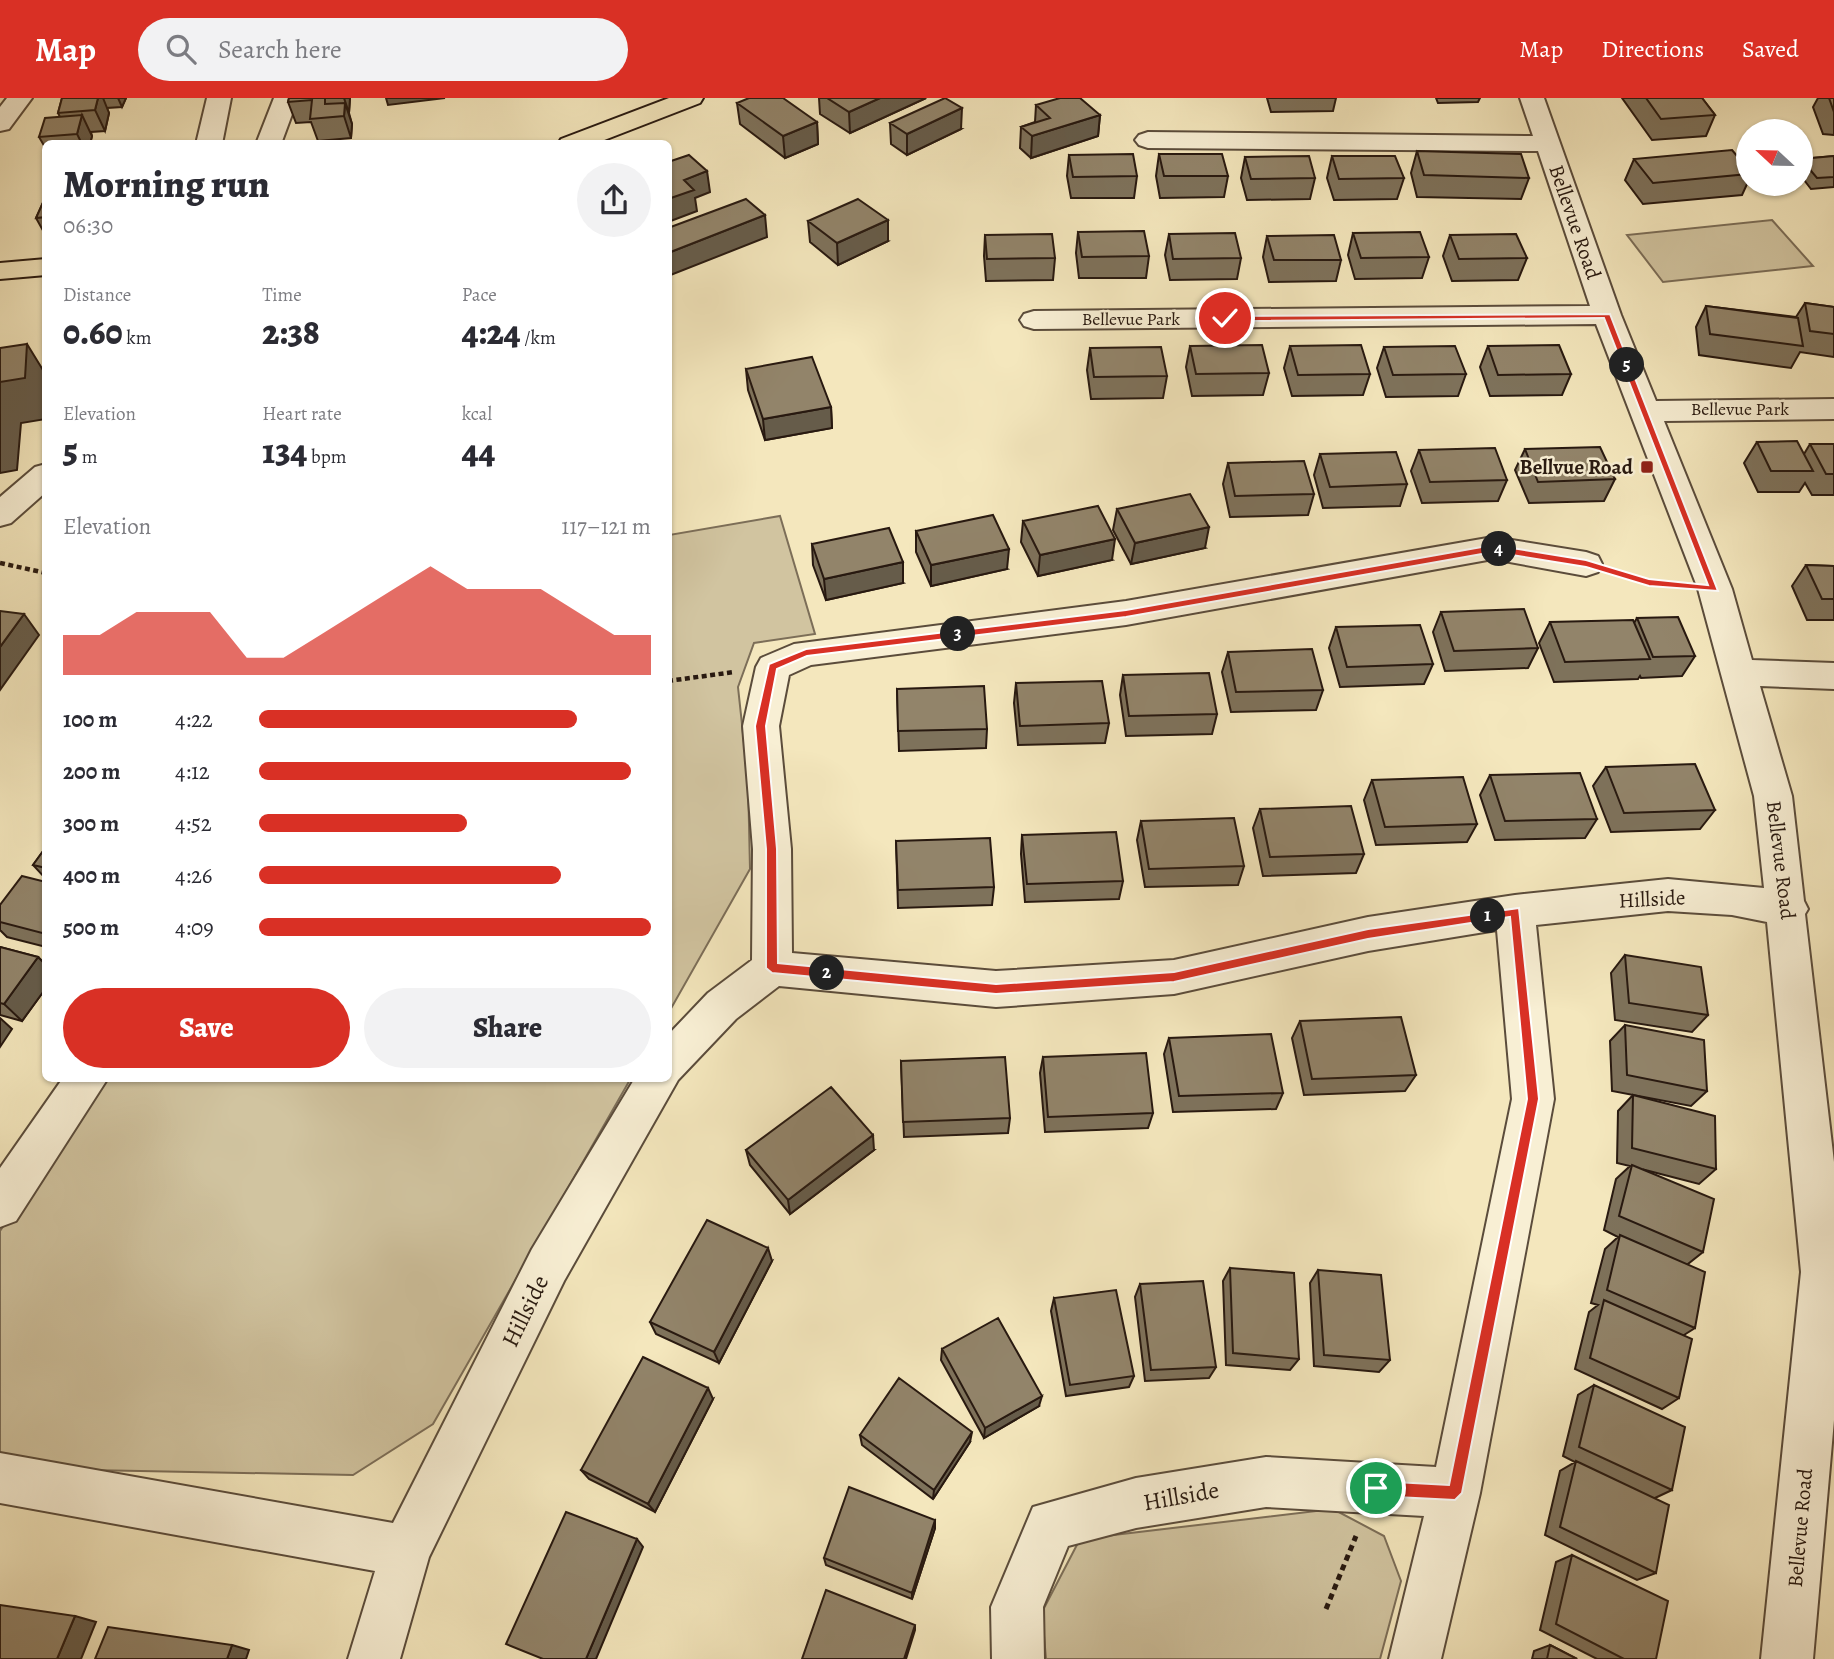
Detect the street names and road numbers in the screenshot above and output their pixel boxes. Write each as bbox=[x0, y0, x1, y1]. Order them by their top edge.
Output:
street label: Bellevue Road bbox=[1542, 161, 1608, 284]
street label: Bellevue Park bbox=[1082, 307, 1180, 331]
street label: Bellevue Park bbox=[1691, 397, 1789, 421]
street label: Bellevue Road bbox=[1760, 799, 1802, 922]
street label: Hillside bbox=[1618, 883, 1686, 915]
street label: Hillside bbox=[494, 1270, 556, 1352]
street label: Bellevue Road bbox=[1781, 1467, 1819, 1589]
street label: Hillside bbox=[1141, 1474, 1221, 1518]

